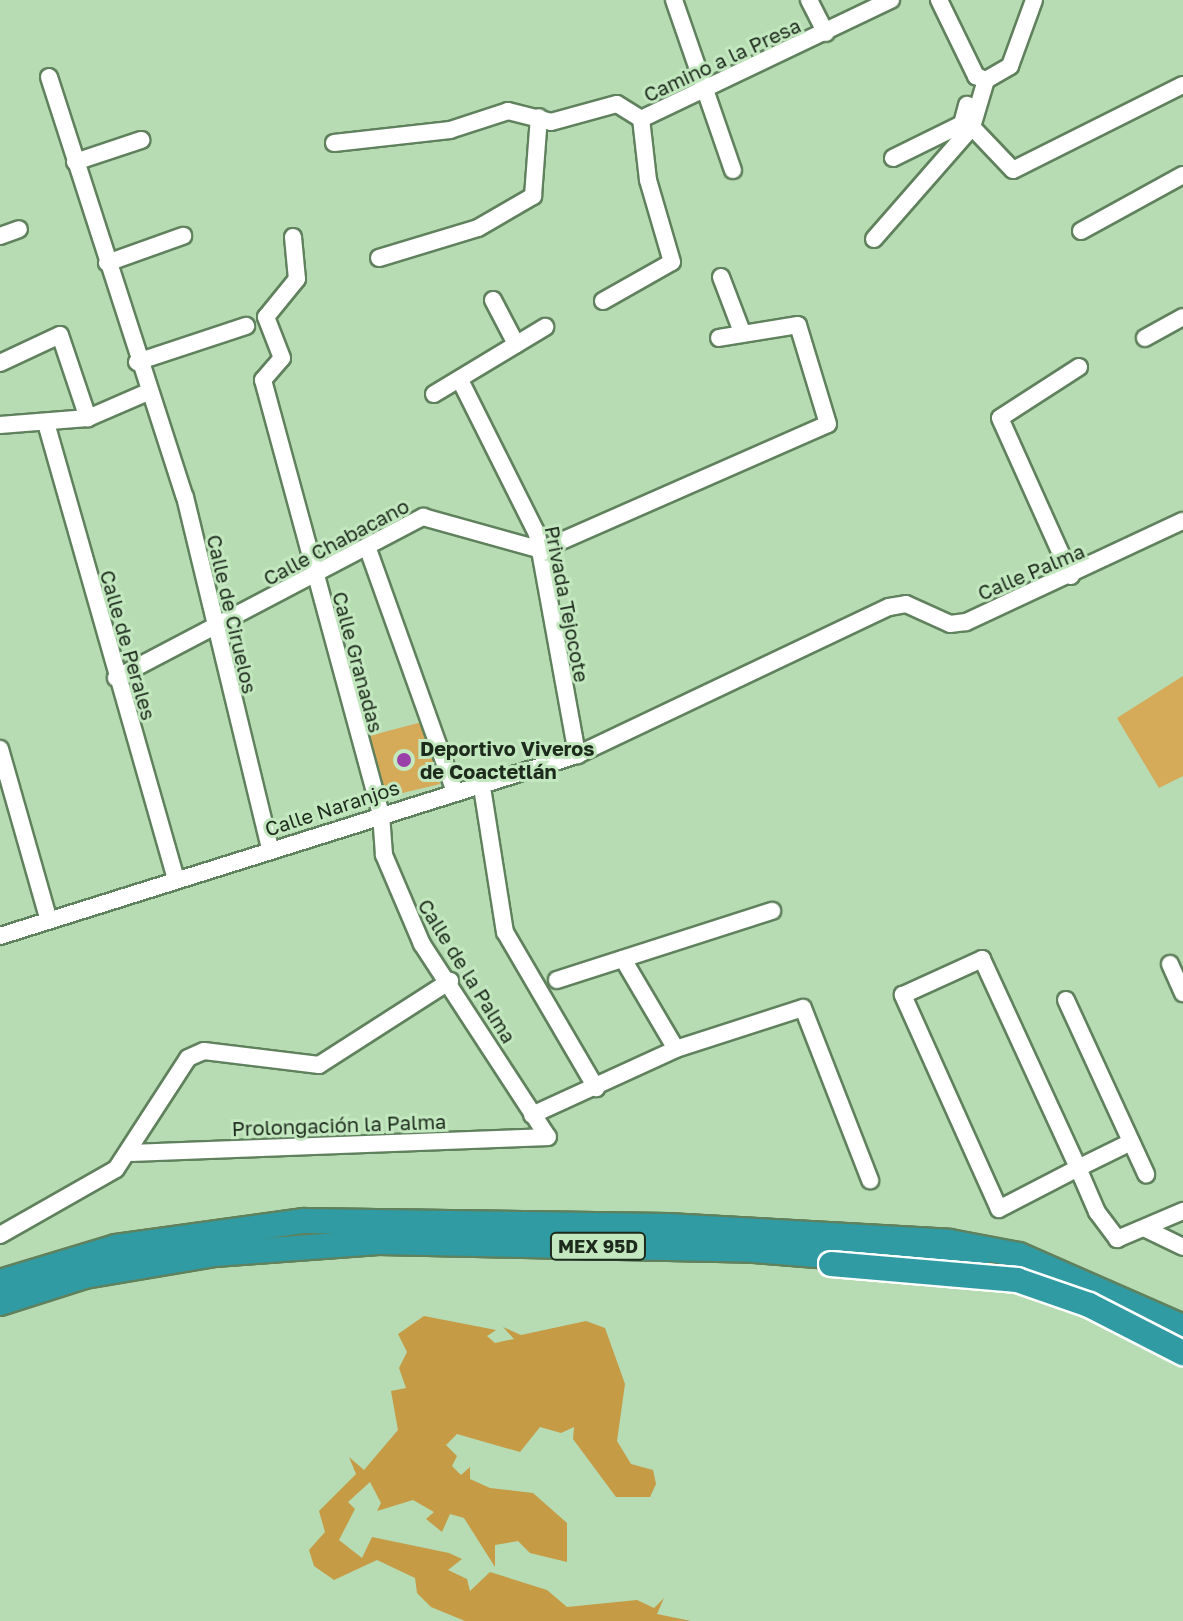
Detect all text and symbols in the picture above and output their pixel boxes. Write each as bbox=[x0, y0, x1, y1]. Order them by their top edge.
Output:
street label: Camino a la Presa bbox=[640, 13, 804, 107]
street label: Calle Chabacano bbox=[259, 494, 413, 590]
street label: Privada Tejocote bbox=[540, 524, 594, 684]
street label: Calle de Ciruelos bbox=[202, 532, 262, 696]
street label: Calle Palma bbox=[974, 539, 1088, 605]
street label: Calle de Perales bbox=[95, 567, 161, 723]
street label: Calle Granadas bbox=[328, 589, 388, 735]
place label: Deportivo Viveros de Coactetlán bbox=[420, 736, 594, 783]
marker: Deportivo Viveros de Coactetlán bbox=[395, 751, 413, 769]
street label: Calle Naranjos bbox=[262, 775, 402, 841]
street label: Calle de la Palma bbox=[413, 895, 521, 1047]
street label: Prolongación la Palma bbox=[231, 1109, 447, 1141]
road number: MEX 95D bbox=[548, 1232, 648, 1260]

